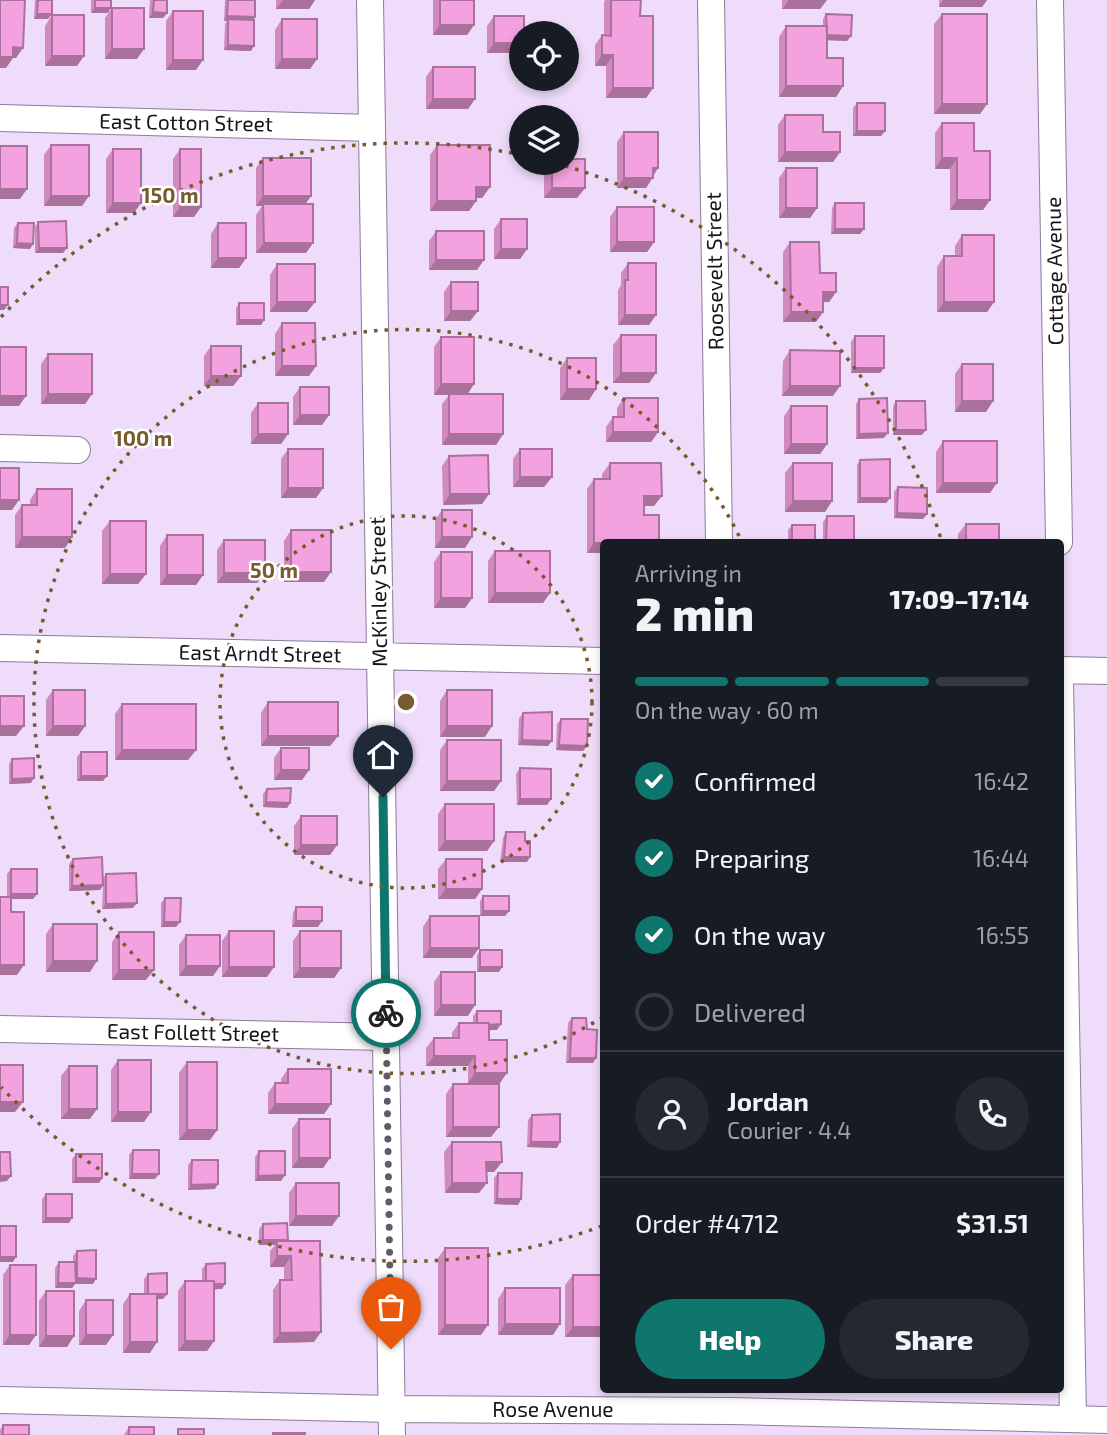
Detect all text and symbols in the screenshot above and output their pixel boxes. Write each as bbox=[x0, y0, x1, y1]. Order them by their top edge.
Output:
map controls bbox=[509, 21, 579, 175]
button: locate bbox=[509, 21, 579, 91]
button: layers bbox=[509, 105, 579, 175]
street label: East Cotton Street bbox=[99, 107, 273, 136]
text: 150 m bbox=[142, 182, 198, 207]
street label: Roosevelt Street bbox=[700, 192, 727, 350]
street label: Cottage Avenue bbox=[1040, 196, 1067, 346]
text: 100 m bbox=[114, 425, 172, 450]
street label: McKinley Street bbox=[364, 517, 391, 667]
text: 50 m bbox=[250, 557, 298, 582]
text: Arriving in bbox=[635, 559, 742, 587]
text: 17:09–17:14 bbox=[889, 583, 1029, 614]
text: 2 min bbox=[635, 585, 754, 640]
street label: East Arndt Street bbox=[178, 639, 342, 666]
centre of rings bbox=[394, 690, 418, 714]
text: On the way · 60 m bbox=[635, 696, 819, 724]
pin bbox=[353, 725, 413, 797]
icon: home bbox=[364, 736, 402, 774]
icon: check bbox=[635, 762, 673, 800]
text: Confirmed bbox=[694, 765, 817, 796]
text: 16:42 bbox=[974, 767, 1029, 795]
icon: check bbox=[635, 839, 673, 877]
text: Preparing bbox=[694, 842, 809, 873]
text: 16:44 bbox=[973, 844, 1029, 872]
icon: check bbox=[635, 916, 673, 954]
text: On the way bbox=[694, 919, 825, 950]
text: 16:55 bbox=[977, 921, 1029, 949]
courier bbox=[351, 978, 421, 1048]
icon: bike bbox=[367, 994, 405, 1032]
text: Delivered bbox=[694, 996, 806, 1027]
street label: East Follett Street bbox=[107, 1017, 279, 1046]
button: person bbox=[635, 1077, 709, 1151]
button: phone bbox=[955, 1077, 1029, 1151]
text: Jordan bbox=[727, 1085, 809, 1116]
text: Courier · 4.4 bbox=[727, 1116, 851, 1144]
text: Order #4712 bbox=[635, 1207, 779, 1238]
text: $31.51 bbox=[956, 1207, 1029, 1238]
pin bbox=[361, 1277, 421, 1349]
icon: bag bbox=[372, 1288, 410, 1326]
button: Help bbox=[635, 1299, 825, 1379]
button: Share bbox=[839, 1299, 1029, 1379]
street label: Rose Avenue bbox=[492, 1396, 614, 1421]

